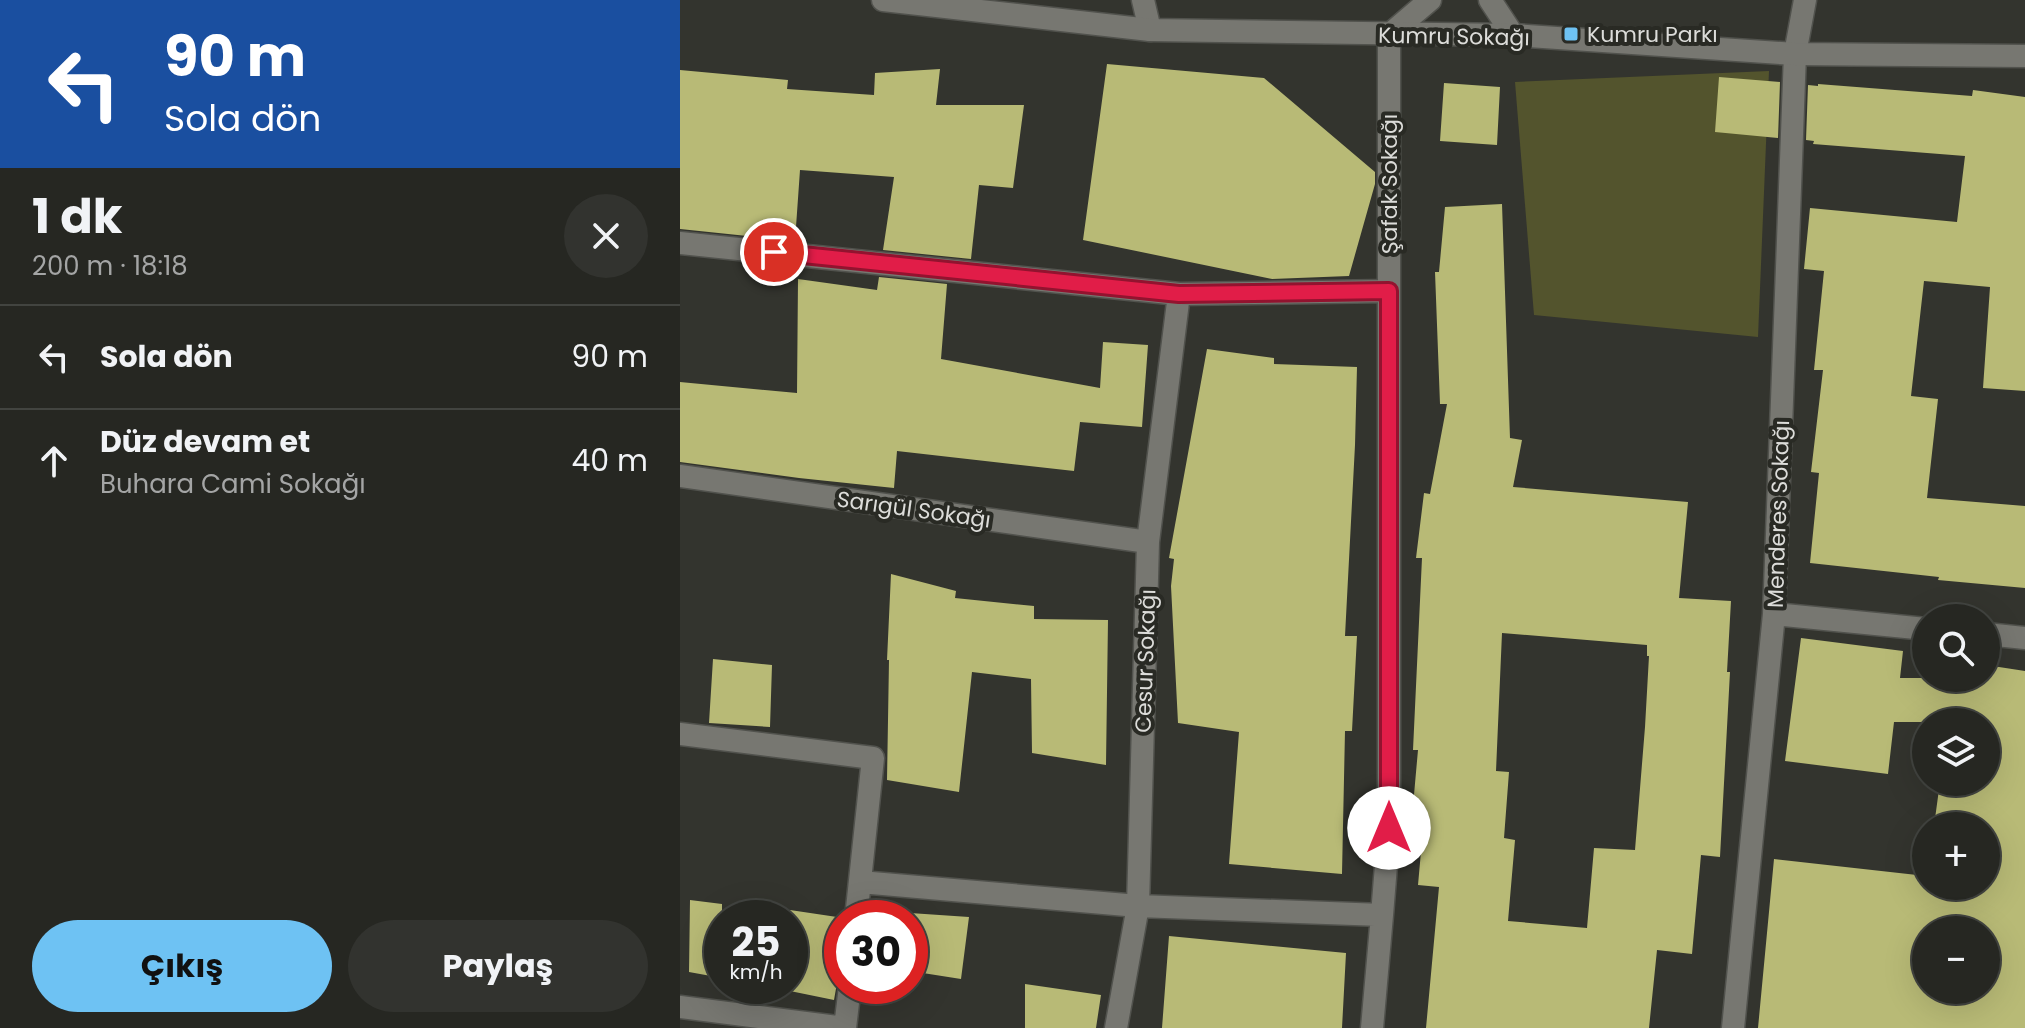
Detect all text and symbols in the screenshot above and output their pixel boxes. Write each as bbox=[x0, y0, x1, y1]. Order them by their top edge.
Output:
text: 90 m bbox=[164, 17, 306, 96]
place label: Kumru Parkı bbox=[1587, 19, 1718, 50]
street label: Kumru Sokağı bbox=[1378, 20, 1530, 53]
marker: Kumru Parkı bbox=[1562, 25, 1580, 43]
icon: left bbox=[32, 32, 136, 136]
text: Sola dön bbox=[164, 93, 321, 144]
street label: Şafak Sokağı bbox=[1374, 114, 1405, 254]
text: 1 dk bbox=[32, 183, 122, 250]
button: close bbox=[564, 194, 648, 278]
pin bbox=[740, 218, 808, 286]
icon: arrive bbox=[752, 230, 796, 274]
text: 200 m · 18:18 bbox=[32, 248, 188, 284]
icon: left bbox=[32, 335, 76, 379]
text: Sola dön bbox=[100, 335, 233, 378]
text: 90 m bbox=[571, 335, 648, 378]
text: Düz devam et bbox=[100, 420, 310, 463]
street label: Menderes Sokağı bbox=[1760, 420, 1797, 608]
icon: ahead bbox=[32, 439, 76, 483]
text: 40 m bbox=[571, 439, 648, 482]
text: Buhara Cami Sokağı bbox=[100, 466, 366, 502]
street label: Sarıgül Sokağı bbox=[835, 483, 993, 536]
street label: Cesur Sokağı bbox=[1128, 589, 1163, 733]
map controls bbox=[1912, 604, 2000, 1004]
button: search bbox=[1912, 604, 2000, 692]
button: layers bbox=[1912, 708, 2000, 796]
position arrow bbox=[1347, 786, 1431, 870]
button: + bbox=[1912, 812, 2000, 900]
speed limit sign: 30 bbox=[824, 900, 928, 1004]
text: 25 bbox=[732, 914, 780, 970]
button: − bbox=[1912, 916, 2000, 1004]
button: Çıkış bbox=[32, 920, 332, 1012]
button: Paylaş bbox=[348, 920, 648, 1012]
text: km/h bbox=[729, 958, 783, 986]

